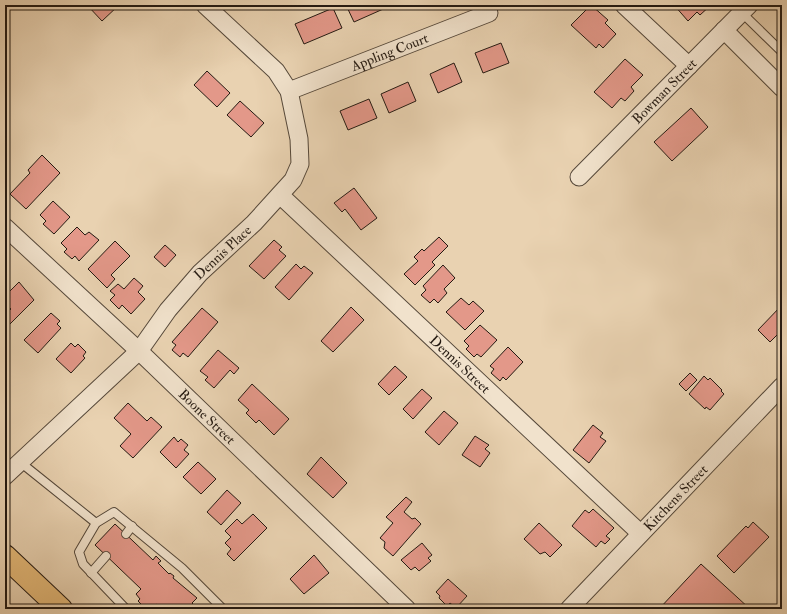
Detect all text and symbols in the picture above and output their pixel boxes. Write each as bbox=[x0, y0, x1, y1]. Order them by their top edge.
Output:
street label: Appling Court bbox=[348, 29, 431, 75]
street label: Bowman Street bbox=[628, 55, 701, 128]
street label: Dennis Place bbox=[191, 222, 255, 283]
street label: Dennis Street bbox=[426, 332, 494, 397]
street label: Boone Street bbox=[175, 386, 239, 448]
street label: Kitchens Street bbox=[640, 461, 712, 535]

